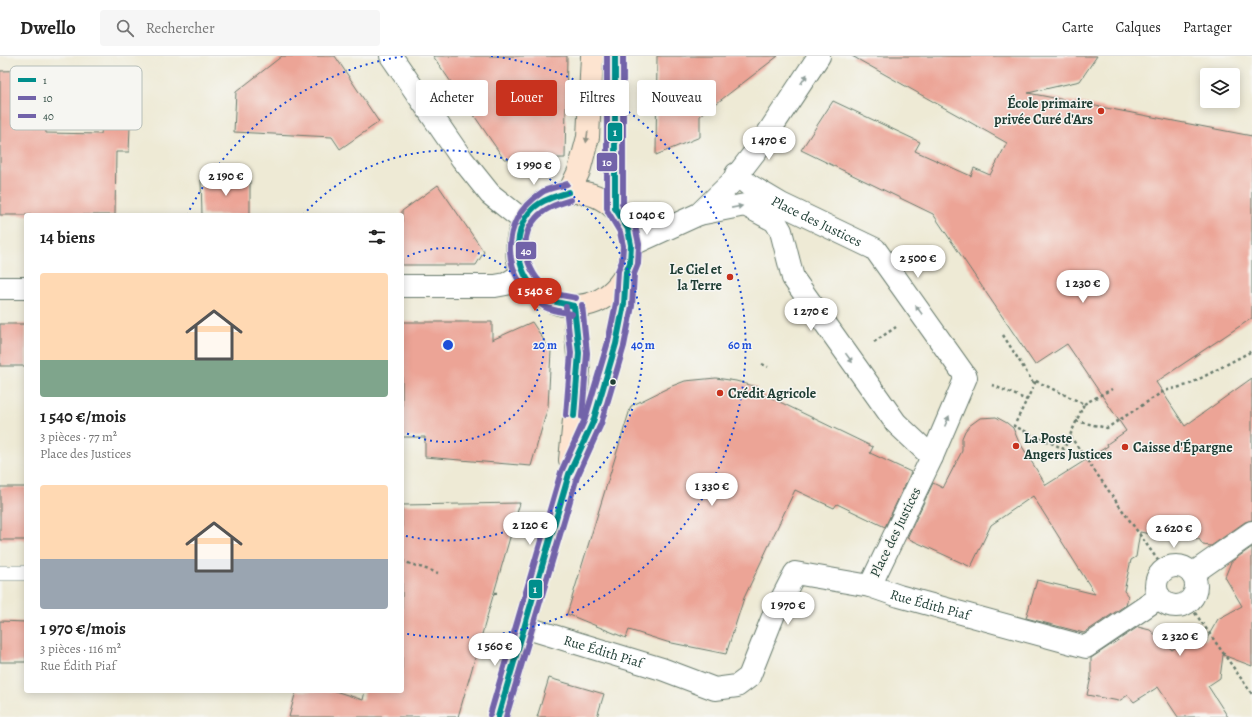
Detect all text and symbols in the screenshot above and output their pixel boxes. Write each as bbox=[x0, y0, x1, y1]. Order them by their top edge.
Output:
search box bbox=[100, 10, 380, 46]
text: Dwello bbox=[20, 15, 76, 41]
icon: search bbox=[114, 17, 136, 39]
text: Rechercher bbox=[146, 18, 215, 38]
text: Carte bbox=[1062, 18, 1093, 37]
text: Calques bbox=[1115, 18, 1161, 37]
text: Partager bbox=[1183, 18, 1232, 37]
legend bbox=[10, 66, 142, 130]
map controls bbox=[1200, 68, 1240, 108]
button: layers bbox=[1200, 68, 1240, 108]
text: 1 bbox=[43, 73, 47, 88]
one-way arrow bbox=[800, 74, 808, 84]
chip: Acheter bbox=[416, 80, 488, 116]
chip: Louer bbox=[496, 80, 557, 116]
chip: Filtres bbox=[565, 80, 629, 116]
chip: Nouveau bbox=[637, 80, 716, 116]
text: 10 bbox=[43, 91, 53, 106]
place label: École primaire privée Curé d'Ars bbox=[994, 94, 1094, 129]
marker: École primaire privée Curé d'Ars bbox=[1096, 106, 1106, 116]
text: 40 bbox=[43, 109, 54, 124]
line badge: 1 bbox=[607, 122, 623, 142]
text: 1 bbox=[613, 125, 617, 140]
pin: 1 470 € bbox=[732, 127, 806, 161]
one-way arrow bbox=[584, 131, 590, 143]
text: 1 470 € bbox=[752, 131, 786, 148]
pin: 1 990 € bbox=[497, 152, 571, 186]
line badge: 10 bbox=[596, 152, 618, 172]
text: 10 bbox=[602, 155, 612, 170]
text: 1 990 € bbox=[516, 156, 552, 173]
pin: 2 190 € bbox=[189, 163, 263, 197]
text: 2 190 € bbox=[208, 167, 244, 184]
street label: Place des Justices bbox=[768, 191, 865, 251]
pin: 1 040 € bbox=[610, 202, 684, 236]
one-way arrow bbox=[731, 203, 743, 209]
text: 1 040 € bbox=[629, 206, 665, 223]
text: 14 biens bbox=[40, 226, 95, 249]
icon: filters bbox=[366, 226, 388, 248]
line badge: 40 bbox=[515, 241, 537, 260]
text: 40 bbox=[521, 244, 532, 259]
pin: 2 500 € bbox=[881, 245, 955, 279]
text: 2 500 € bbox=[900, 249, 936, 266]
place label: Le Ciel et la Terre bbox=[670, 260, 723, 295]
pin: 1 230 € bbox=[1046, 270, 1120, 304]
marker: Le Ciel et la Terre bbox=[725, 272, 735, 282]
text: 1 230 € bbox=[1065, 274, 1101, 291]
pin: 1 540 € bbox=[498, 278, 572, 312]
text: 1 540 € bbox=[518, 282, 552, 299]
pin: 1 270 € bbox=[774, 298, 848, 332]
icon: home bbox=[178, 299, 250, 371]
text: 1 270 € bbox=[793, 302, 829, 319]
one-way arrow bbox=[915, 305, 923, 315]
text: 20 m bbox=[533, 337, 557, 353]
text: 40 m bbox=[631, 337, 655, 353]
text: 60 m bbox=[728, 337, 752, 353]
centre of rings bbox=[441, 338, 455, 352]
one-way arrow bbox=[845, 352, 853, 363]
unlabelled marker bbox=[608, 377, 618, 387]
place label: Crédit Agricole bbox=[728, 384, 817, 403]
marker: Crédit Agricole bbox=[715, 388, 725, 398]
text: 1 540 €/mois bbox=[40, 405, 126, 428]
one-way arrow bbox=[944, 416, 950, 427]
text: 3 pièces · 77 m² bbox=[40, 428, 117, 445]
place label: La Poste Angers Justices bbox=[1023, 429, 1113, 464]
place label: Caisse d'Épargne bbox=[1133, 438, 1233, 457]
marker: La Poste Angers Justices bbox=[1011, 441, 1021, 451]
marker: Caisse d'Épargne bbox=[1120, 442, 1130, 452]
text: Place des Justices bbox=[40, 445, 131, 462]
pin: 1 330 € bbox=[675, 473, 749, 507]
text: 1 330 € bbox=[695, 477, 729, 494]
street label: Place des Justices bbox=[865, 484, 926, 581]
icon: home bbox=[178, 511, 250, 583]
pin: 2 120 € bbox=[493, 512, 567, 546]
pin: 2 620 € bbox=[1137, 515, 1211, 549]
text: 2 120 € bbox=[512, 516, 548, 533]
text: 2 620 € bbox=[1155, 519, 1193, 536]
line badge: 1 bbox=[528, 579, 543, 599]
text: 1 bbox=[533, 582, 537, 597]
street label: Rue Édith Piaf bbox=[888, 585, 974, 626]
pin: 1 970 € bbox=[751, 592, 825, 626]
text: 1 970 € bbox=[771, 596, 805, 613]
text: 1 970 €/mois bbox=[40, 617, 126, 640]
pin: 2 320 € bbox=[1143, 623, 1217, 657]
text: 2 320 € bbox=[1162, 627, 1198, 644]
street label: Rue Édith Piaf bbox=[561, 631, 647, 673]
pin: 1 560 € bbox=[458, 633, 532, 667]
text: 1 560 € bbox=[478, 637, 512, 654]
text: 3 pièces · 116 m² bbox=[40, 640, 121, 657]
text: Rue Édith Piaf bbox=[40, 657, 116, 674]

